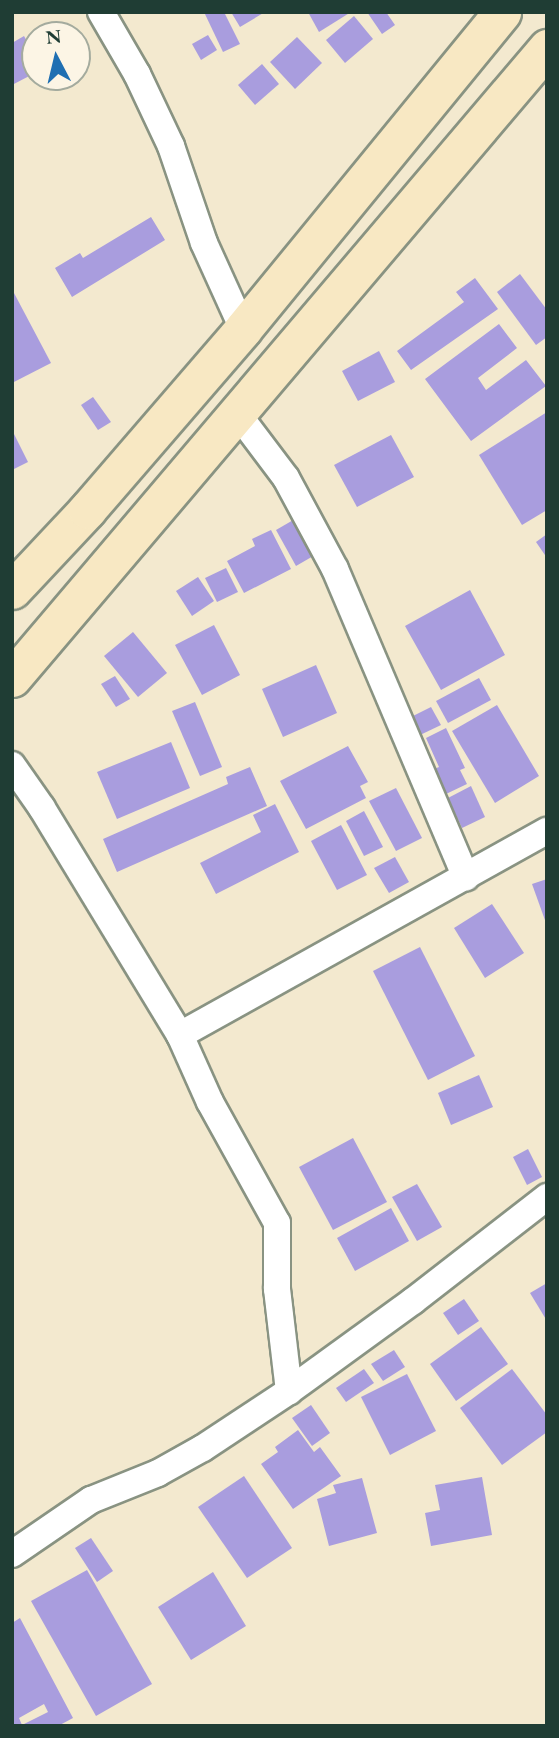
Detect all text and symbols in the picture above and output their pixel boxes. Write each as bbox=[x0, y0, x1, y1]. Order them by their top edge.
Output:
north arrow bbox=[21, 21, 91, 91]
text: N bbox=[44, 23, 63, 50]

